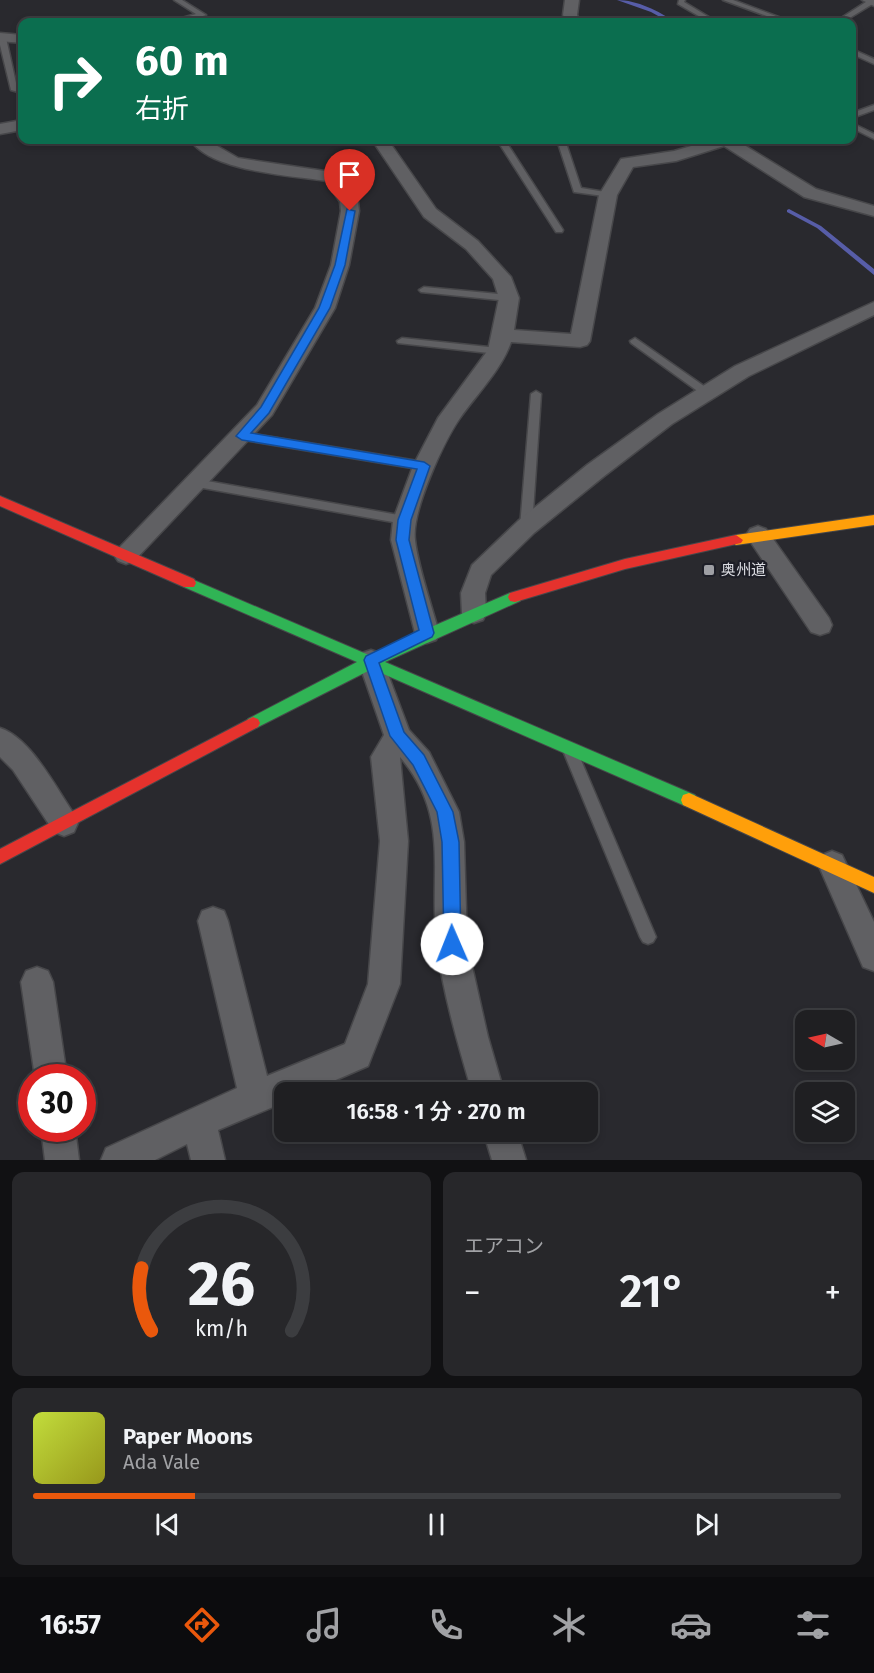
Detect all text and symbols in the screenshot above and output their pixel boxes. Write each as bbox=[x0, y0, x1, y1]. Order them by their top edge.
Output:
text: 60 m bbox=[135, 36, 229, 86]
icon: right bbox=[36, 42, 114, 120]
text: 右折 bbox=[135, 93, 189, 125]
pin bbox=[324, 149, 375, 211]
icon: arrive bbox=[333, 158, 366, 191]
place label: 奥州道 bbox=[721, 561, 766, 579]
marker: 奥州道 bbox=[702, 563, 716, 577]
position arrow bbox=[420, 912, 484, 976]
north arrow bbox=[795, 1010, 855, 1070]
map controls bbox=[795, 1010, 855, 1142]
speed limit sign: 30 bbox=[18, 1064, 96, 1142]
button: layers bbox=[795, 1082, 855, 1142]
text: 16:58 · 1 分 · 270 m bbox=[346, 1098, 526, 1125]
text: エアコン bbox=[464, 1234, 544, 1258]
text: 26 bbox=[188, 1247, 255, 1322]
text: 21° bbox=[620, 1265, 686, 1319]
text: − bbox=[464, 1273, 481, 1313]
text: + bbox=[825, 1273, 841, 1313]
text: km/h bbox=[195, 1316, 248, 1342]
text: Paper Moons bbox=[123, 1423, 253, 1450]
text: Ada Vale bbox=[123, 1450, 200, 1474]
icon: previous bbox=[151, 1508, 184, 1541]
icon: pause bbox=[420, 1508, 453, 1541]
icon: next bbox=[690, 1508, 723, 1541]
icon: directions bbox=[181, 1604, 223, 1646]
icon: music bbox=[303, 1604, 345, 1646]
icon: phone bbox=[425, 1604, 467, 1646]
icon: climate bbox=[548, 1604, 590, 1646]
icon: car bbox=[670, 1604, 712, 1646]
icon: filters bbox=[792, 1604, 834, 1646]
text: 16:57 bbox=[40, 1609, 101, 1641]

